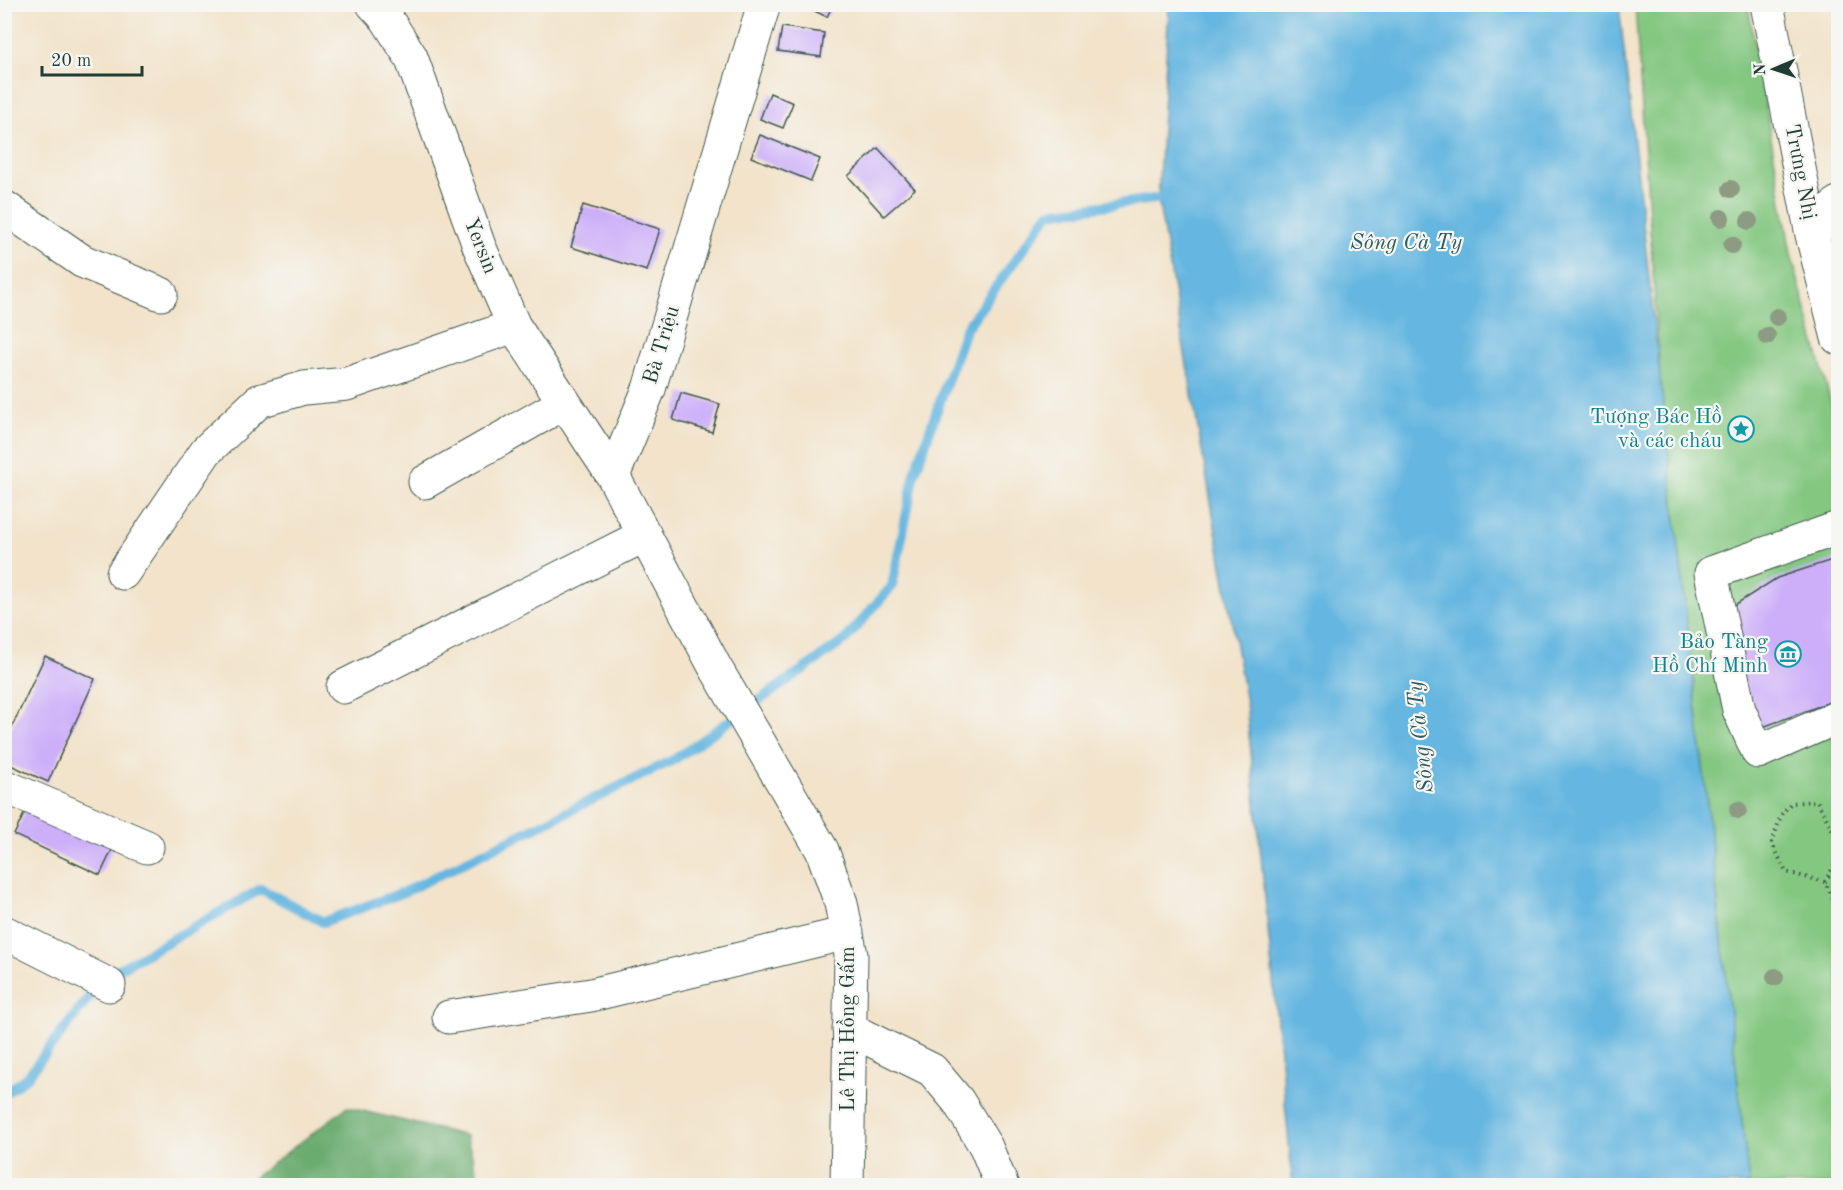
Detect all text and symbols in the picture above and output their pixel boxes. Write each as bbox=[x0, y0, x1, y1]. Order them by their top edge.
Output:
scale bar bbox=[42, 39, 142, 77]
north arrow bbox=[1744, 39, 1804, 99]
text: 20 m bbox=[51, 52, 91, 70]
text: N bbox=[1753, 62, 1769, 76]
street label: Trưng Nhị bbox=[1780, 123, 1820, 221]
street label: Yersin bbox=[459, 215, 501, 277]
water label: Sông Cà Ty bbox=[1350, 232, 1463, 254]
street label: Bà Triệu bbox=[640, 303, 684, 387]
place label: Tượng Bác Hồ và các cháu bbox=[1590, 405, 1722, 452]
place icon: Tượng Bác Hồ và các cháu bbox=[1726, 414, 1756, 444]
place label: Bảo Tàng Hồ Chí Minh bbox=[1652, 632, 1769, 677]
museum icon: Bảo Tàng Hồ Chí Minh bbox=[1773, 639, 1803, 669]
water label: Sông Cà Ty bbox=[1404, 679, 1438, 794]
street label: Lê Thị Hồng Gấm bbox=[836, 946, 859, 1112]

